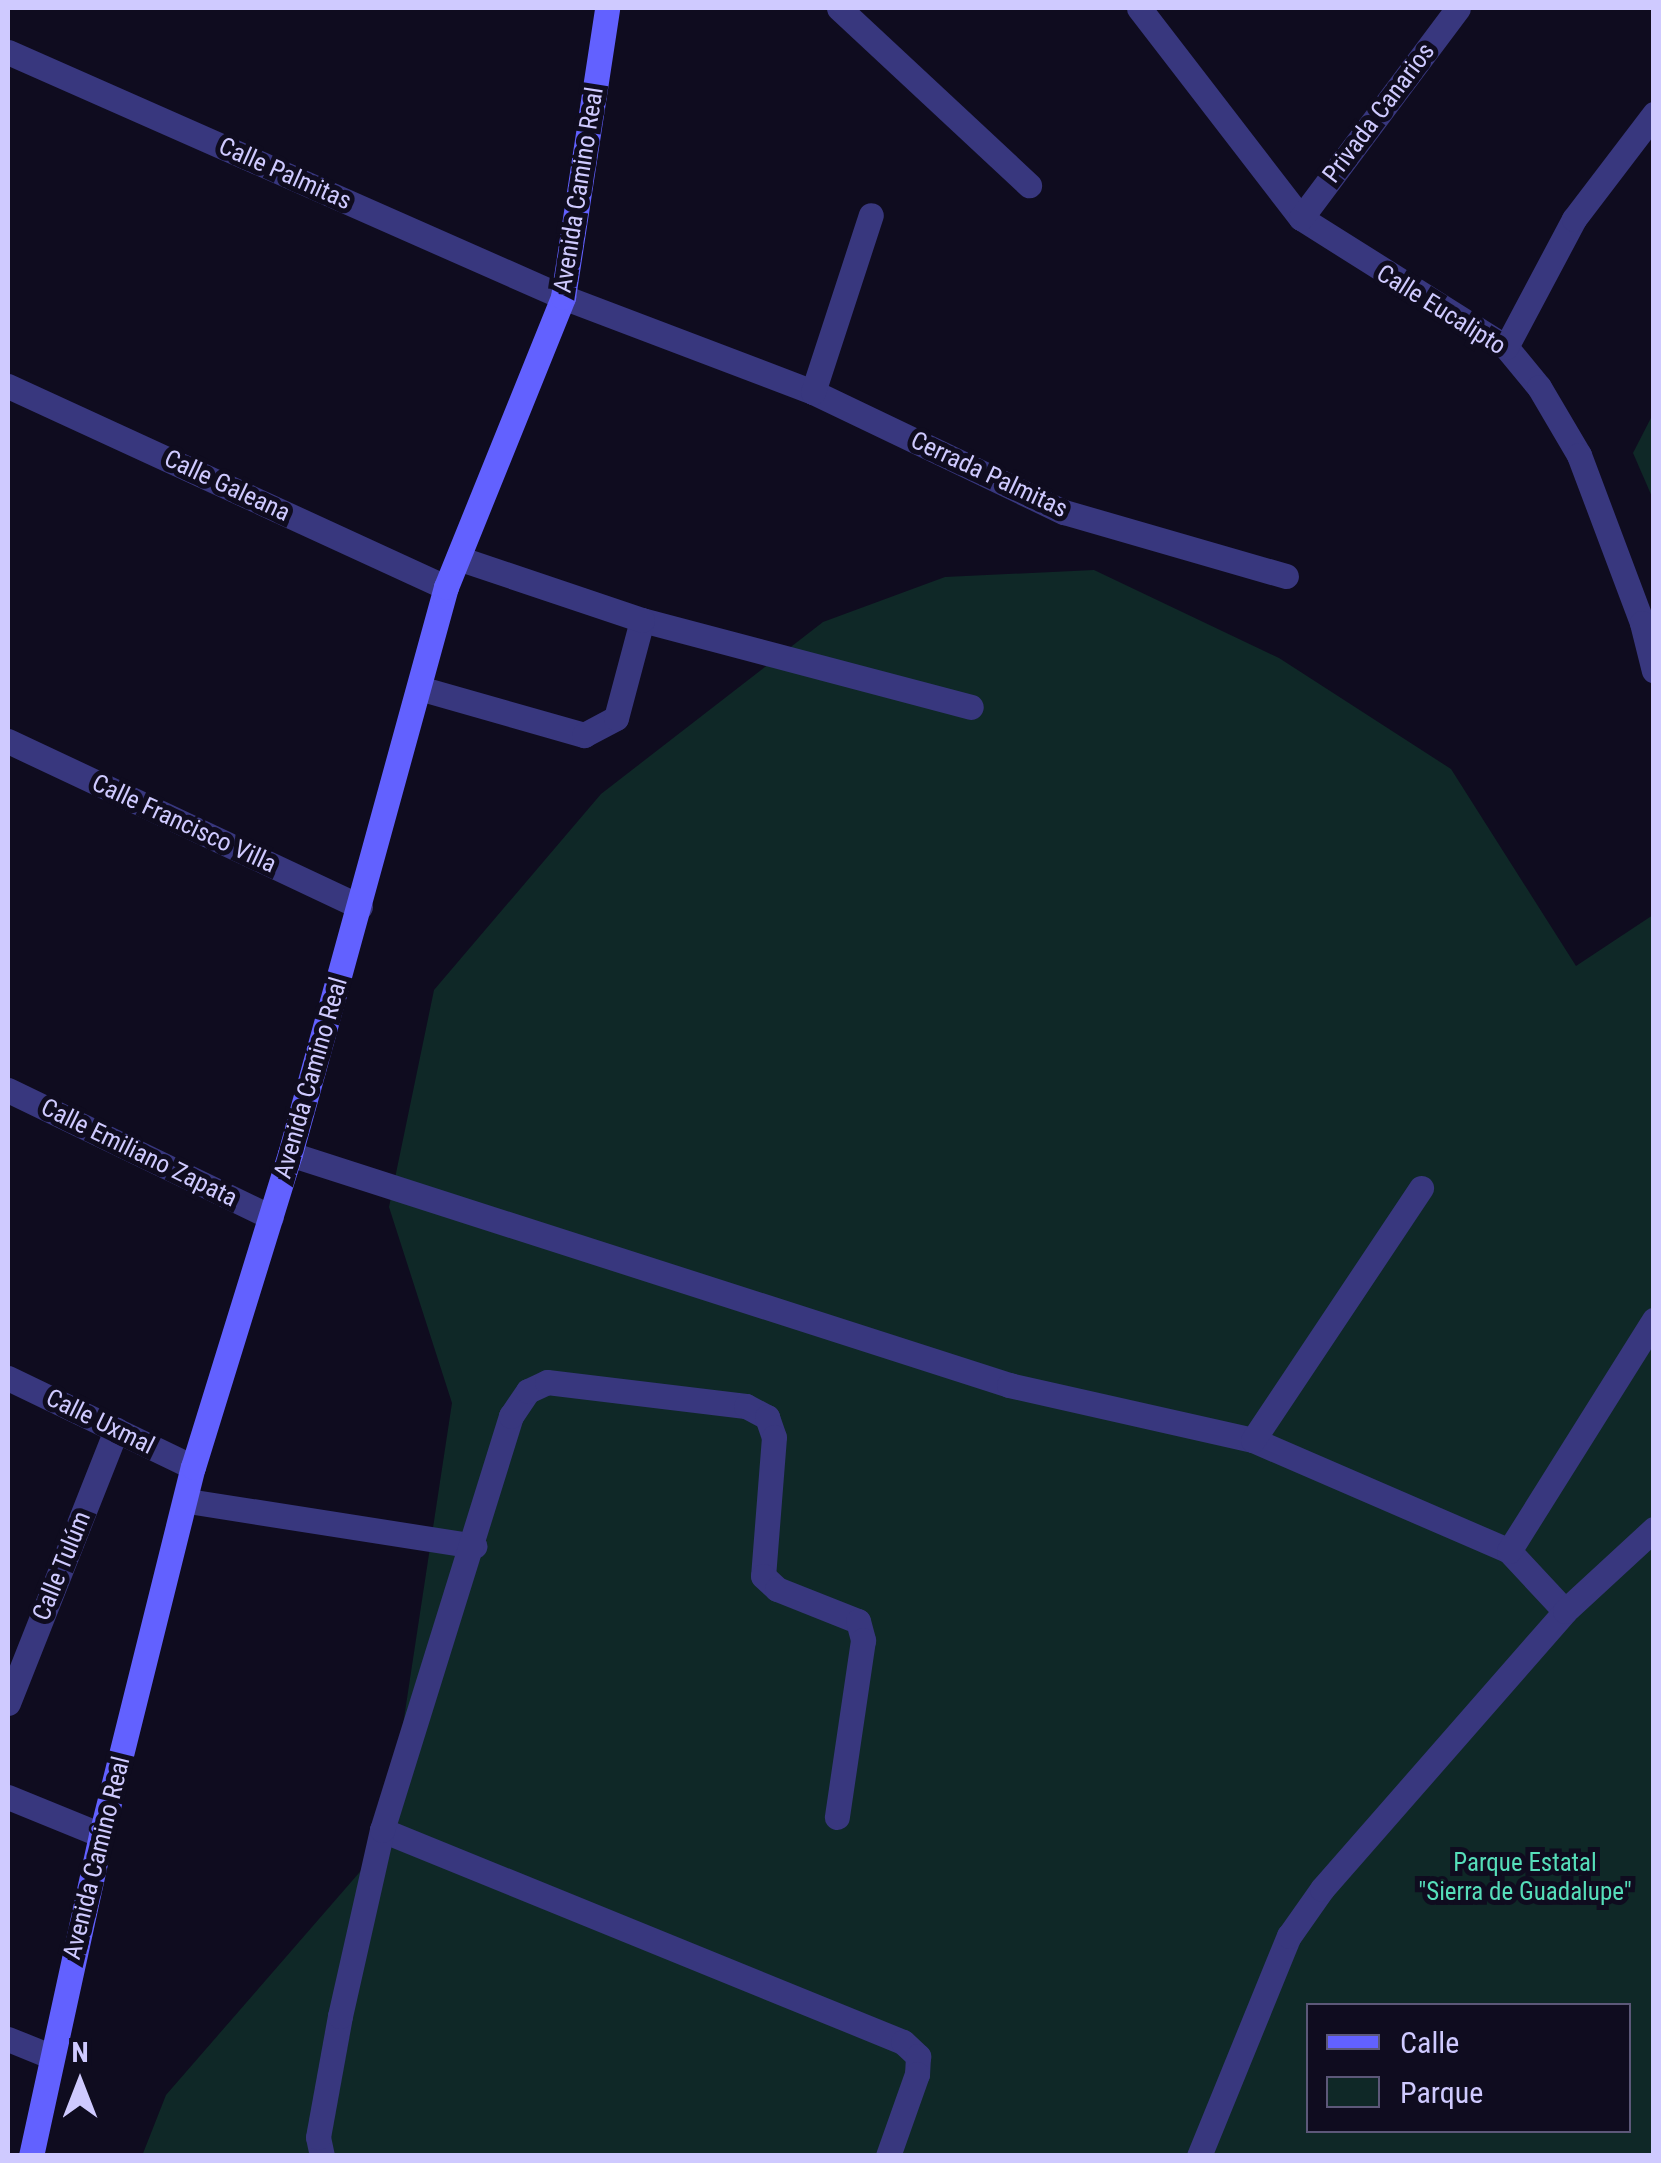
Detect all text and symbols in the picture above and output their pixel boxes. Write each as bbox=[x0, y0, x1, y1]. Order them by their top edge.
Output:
street label: Privada Canarios bbox=[1317, 37, 1441, 189]
street label: Avenida Camino Real bbox=[548, 85, 610, 295]
street label: Calle Palmitas bbox=[214, 131, 356, 217]
street label: Calle Eucalipto bbox=[1371, 258, 1511, 362]
street label: Cerrada Palmitas bbox=[906, 426, 1072, 524]
street label: Calle Galeana bbox=[159, 444, 295, 528]
street label: Calle Francisco Villa bbox=[87, 768, 281, 880]
street label: Avenida Camino Real bbox=[268, 974, 354, 1182]
street label: Calle Emiliano Zapata bbox=[36, 1092, 242, 1214]
street label: Calle Uxmal bbox=[41, 1383, 159, 1461]
street label: Calle Tulúm bbox=[26, 1507, 98, 1625]
street label: Avenida Camino Real bbox=[57, 1754, 137, 1962]
park label: Parque Estatal "Sierra de Guadalupe" bbox=[1418, 1849, 1632, 1908]
legend bbox=[1306, 2003, 1631, 2133]
text: Calle bbox=[1400, 2025, 1459, 2060]
north arrow bbox=[30, 2033, 130, 2133]
text: N bbox=[71, 2036, 89, 2069]
text: Parque bbox=[1400, 2075, 1483, 2110]

